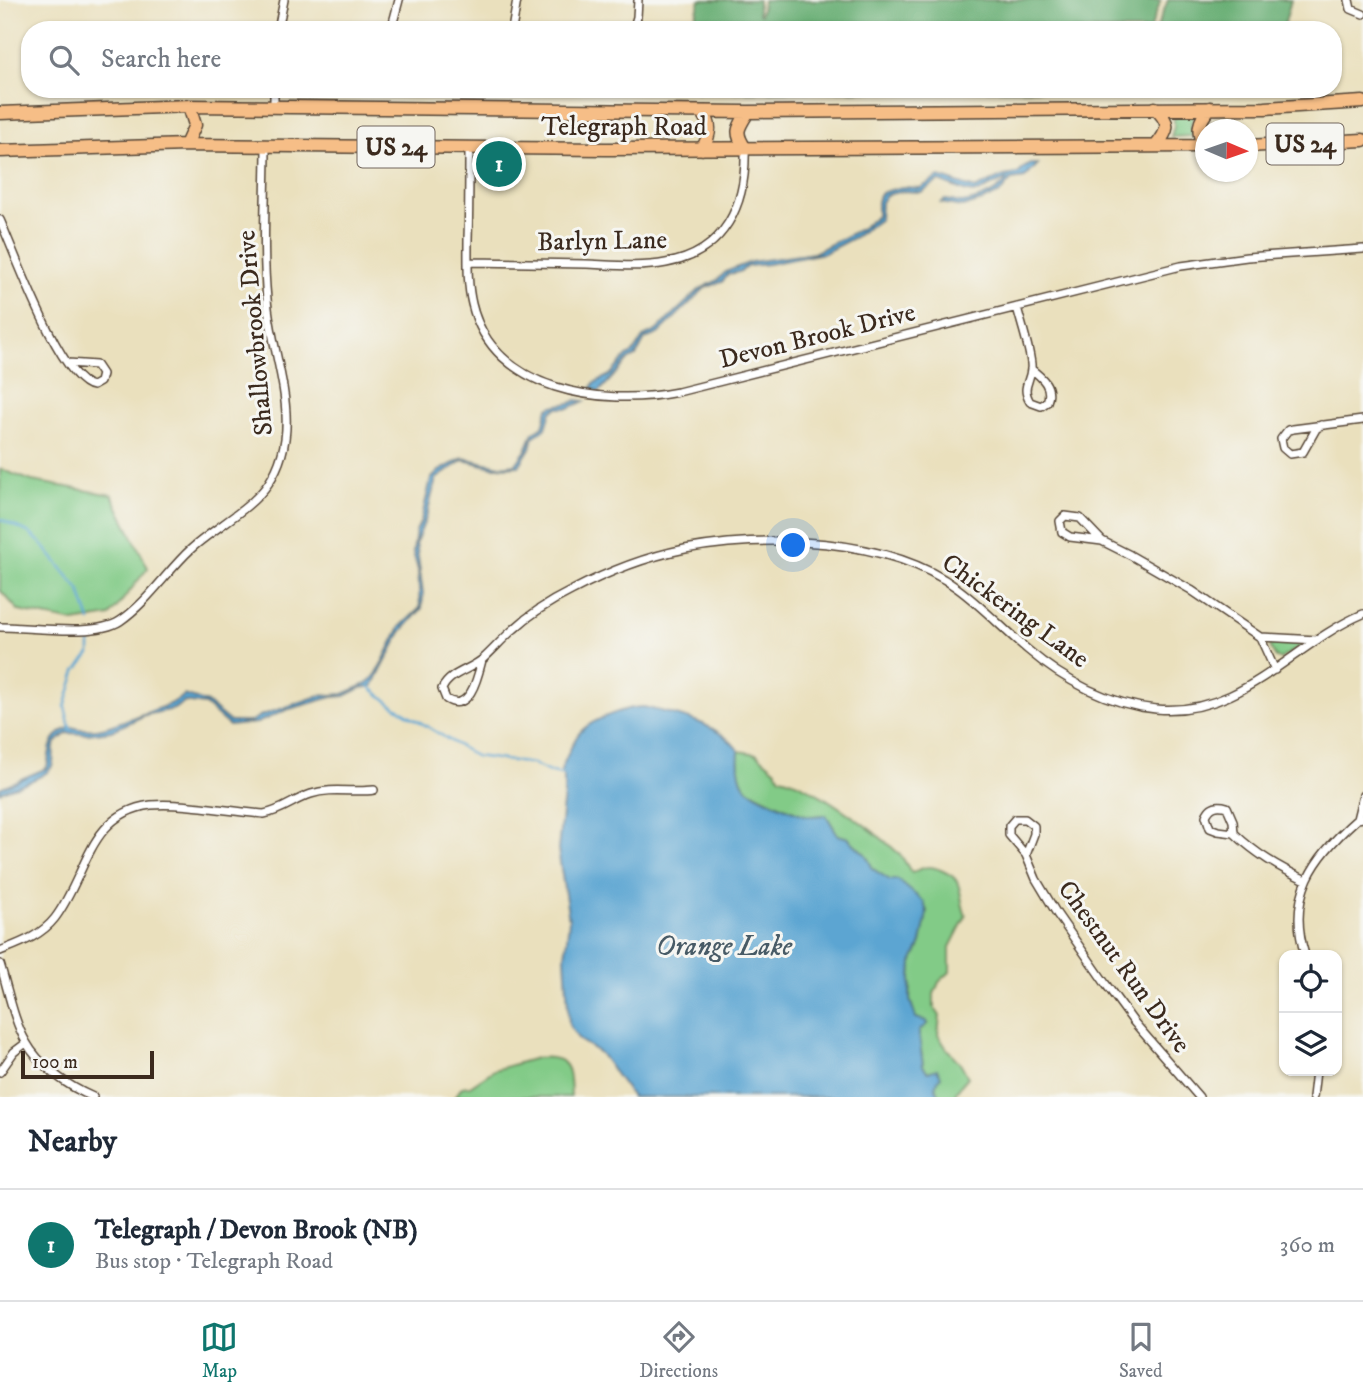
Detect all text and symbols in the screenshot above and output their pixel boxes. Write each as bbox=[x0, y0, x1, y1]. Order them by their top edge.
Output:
search box bbox=[21, 21, 1342, 98]
icon: search bbox=[45, 41, 83, 79]
text: Search here bbox=[101, 43, 221, 76]
street label: Telegraph Road bbox=[541, 111, 707, 144]
north arrow bbox=[1195, 119, 1258, 182]
road number: US 24 bbox=[1266, 124, 1344, 164]
road number: US 24 bbox=[358, 127, 434, 168]
pin: 1 bbox=[476, 138, 522, 190]
street label: Barlyn Lane bbox=[537, 224, 667, 259]
street label: Shallowbrook Drive bbox=[230, 229, 281, 437]
street label: Devon Brook Drive bbox=[716, 296, 919, 377]
your location bbox=[776, 528, 810, 562]
street label: Chickering Lane bbox=[935, 547, 1095, 676]
street label: Chestnut Run Drive bbox=[1050, 874, 1198, 1060]
water label: Orange Lake bbox=[656, 929, 793, 964]
map controls bbox=[1279, 950, 1342, 1076]
button: locate bbox=[1279, 950, 1342, 1013]
button: layers bbox=[1279, 1013, 1342, 1076]
scale bar bbox=[21, 1048, 154, 1080]
text: 100 m bbox=[32, 1051, 78, 1074]
text: Nearby bbox=[28, 1124, 117, 1161]
text: Telegraph / Devon Brook (NB) bbox=[95, 1214, 418, 1247]
text: 1 bbox=[47, 1231, 55, 1260]
text: 360 m bbox=[1280, 1231, 1335, 1260]
text: Bus stop · Telegraph Road bbox=[95, 1247, 333, 1276]
tab: Map bbox=[200, 1318, 238, 1383]
tab: Directions bbox=[639, 1318, 718, 1383]
tab: Saved bbox=[1119, 1318, 1163, 1383]

